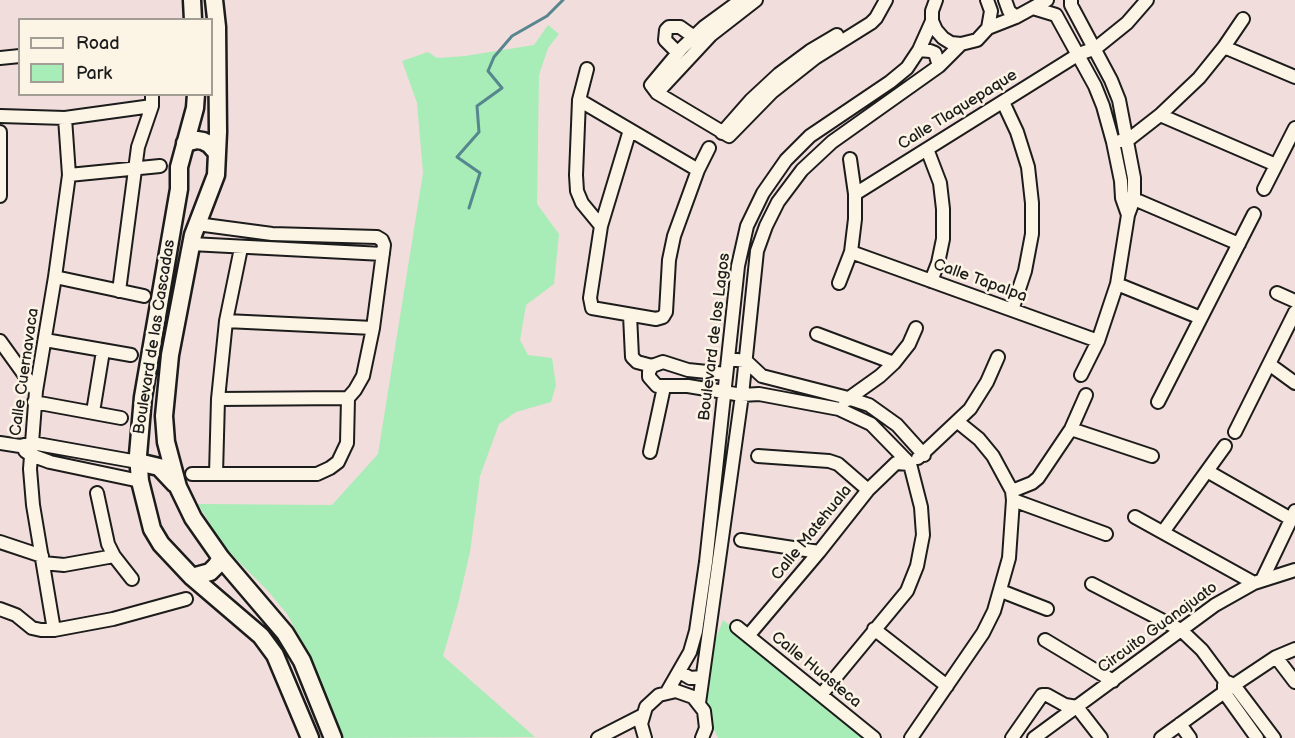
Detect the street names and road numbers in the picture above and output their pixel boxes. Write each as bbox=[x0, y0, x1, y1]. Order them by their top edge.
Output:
street label: Calle Tlaquepaque bbox=[895, 66, 1021, 154]
street label: Boulevard de las Cascadas bbox=[130, 238, 180, 436]
street label: Boulevard de los Lagos bbox=[695, 252, 735, 422]
street label: Calle Tapalpa bbox=[930, 255, 1030, 307]
street label: Calle Cuernavaca bbox=[7, 307, 43, 437]
street label: Calle Matehuala bbox=[768, 481, 856, 585]
street label: Circuito Guanajuato bbox=[1095, 578, 1221, 678]
street label: Calle Huasteca bbox=[767, 628, 865, 712]

